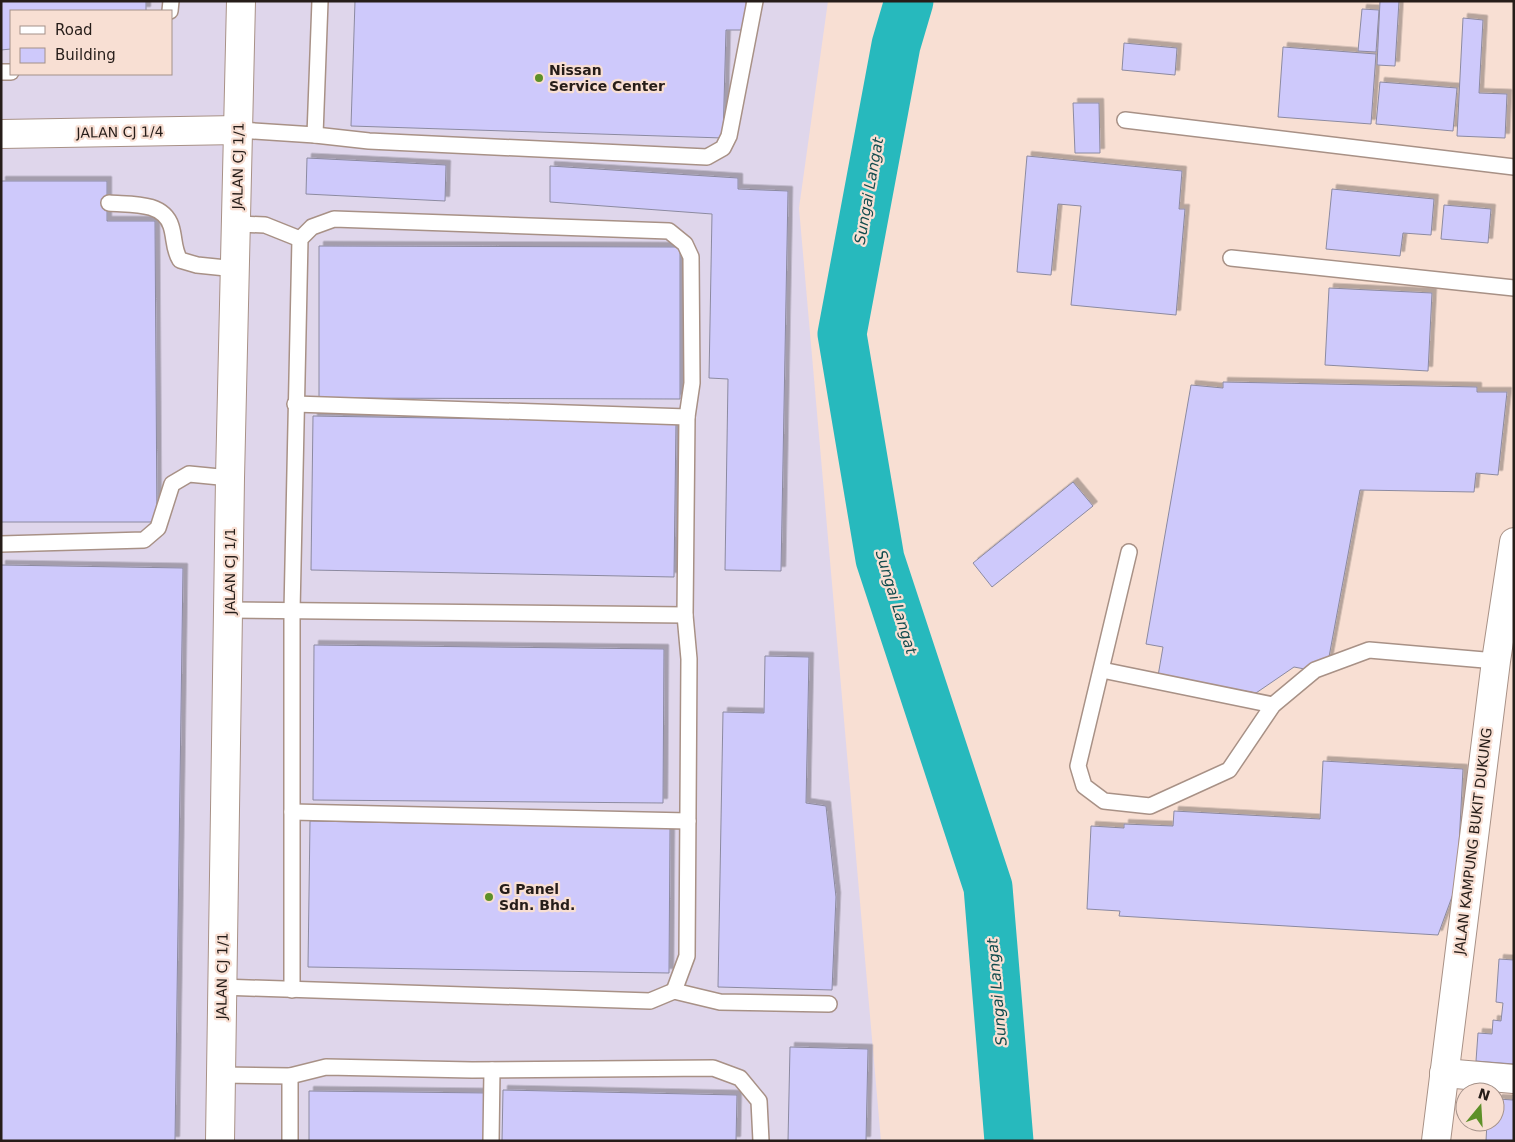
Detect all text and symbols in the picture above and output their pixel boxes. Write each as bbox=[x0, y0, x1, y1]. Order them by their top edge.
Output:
legend bbox=[10, 10, 172, 75]
text: Road bbox=[55, 21, 93, 39]
text: Building bbox=[55, 46, 116, 64]
place label: Nissan Service Center bbox=[549, 62, 665, 94]
marker: Nissan Service Center bbox=[533, 72, 545, 84]
street label: JALAN CJ 1/1 bbox=[229, 122, 247, 211]
street label: JALAN CJ 1/4 bbox=[75, 123, 164, 141]
water label: Sungai Langat bbox=[851, 135, 887, 246]
street label: JALAN CJ 1/1 bbox=[222, 528, 238, 615]
water label: Sungai Langat bbox=[872, 548, 921, 657]
street label: JALAN KAMPUNG BUKIT DUKUNG bbox=[1451, 727, 1495, 956]
place label: G Panel Sdn. Bhd. bbox=[499, 881, 575, 913]
marker: G Panel Sdn. Bhd. bbox=[483, 891, 495, 903]
street label: JALAN CJ 1/1 bbox=[213, 932, 231, 1021]
water label: Sungai Langat bbox=[983, 936, 1011, 1047]
north arrow bbox=[1455, 1082, 1505, 1132]
text: N bbox=[1476, 1085, 1492, 1104]

